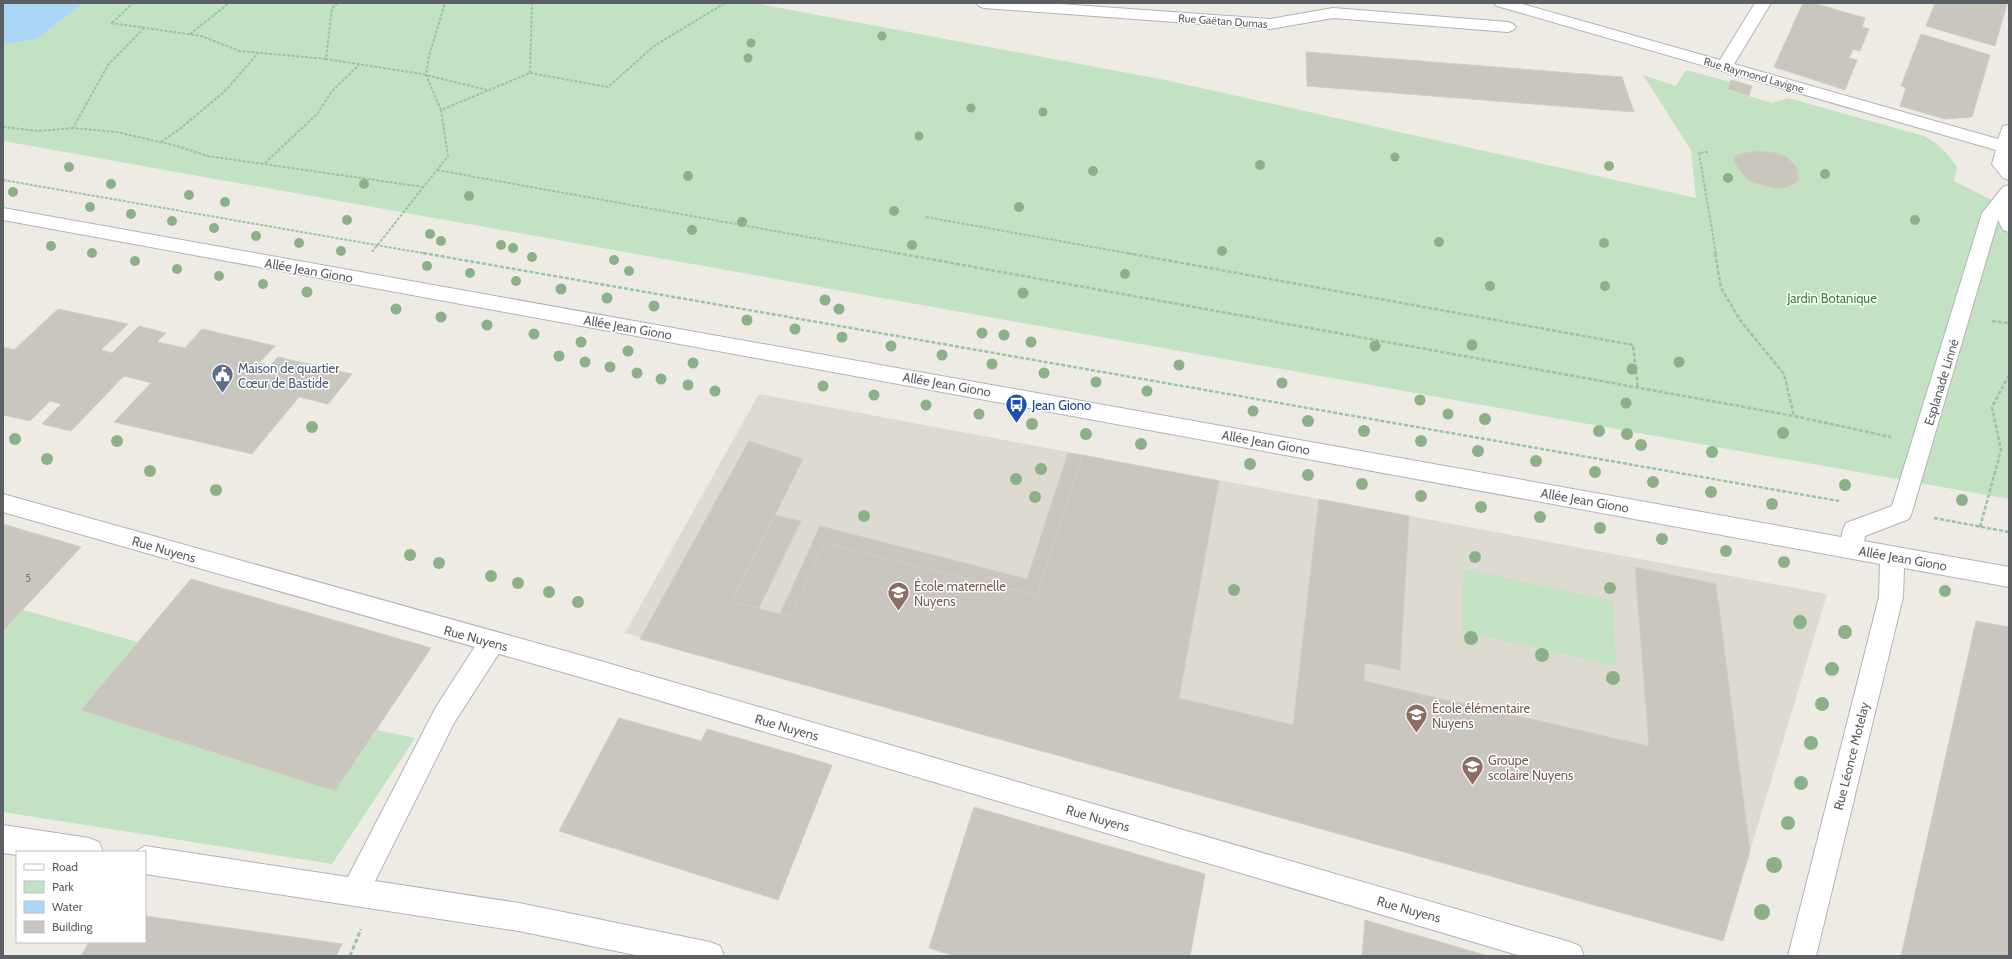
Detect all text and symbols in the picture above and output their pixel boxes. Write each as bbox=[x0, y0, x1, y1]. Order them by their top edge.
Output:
street label: Rue Gaëtan Dumas bbox=[1178, 11, 1269, 31]
street label: Rue Raymond Lavigne bbox=[1702, 54, 1806, 96]
street label: Allée Jean Giono bbox=[264, 254, 354, 286]
park label: Jardin Botanique bbox=[1786, 290, 1877, 306]
street label: Allée Jean Giono bbox=[583, 311, 673, 343]
street label: Esplanade Linné bbox=[1920, 336, 1962, 427]
place label: Maison de quartier Cœur de Bastide bbox=[238, 360, 340, 391]
public building icon: Maison de quartier Cœur de Bastide bbox=[210, 362, 236, 395]
street label: Allée Jean Giono bbox=[902, 368, 992, 400]
bus stop icon: Jean Giono bbox=[1003, 392, 1029, 425]
place label: Jean Giono bbox=[1031, 397, 1091, 413]
street label: Allée Jean Giono bbox=[1221, 426, 1311, 458]
street label: Allée Jean Giono bbox=[1540, 484, 1630, 516]
street label: Rue Nuyens bbox=[130, 532, 198, 566]
street label: Allée Jean Giono bbox=[1858, 542, 1948, 574]
house number: 5 bbox=[25, 571, 31, 585]
place label: École maternelle Nuyens bbox=[914, 577, 1006, 609]
school or university icon: École maternelle Nuyens bbox=[886, 580, 912, 613]
street label: Rue Nuyens bbox=[442, 622, 510, 654]
place label: École élémentaire Nuyens bbox=[1432, 699, 1530, 731]
street label: Rue Léonce Motelay bbox=[1830, 700, 1872, 812]
school or university icon: École élémentaire Nuyens bbox=[1403, 702, 1429, 735]
street label: Rue Nuyens bbox=[753, 710, 821, 744]
place label: Groupe scolaire Nuyens bbox=[1488, 752, 1574, 783]
school or university icon: Groupe scolaire Nuyens bbox=[1459, 754, 1485, 787]
street label: Rue Nuyens bbox=[1064, 801, 1132, 835]
legend bbox=[16, 851, 146, 943]
text: Road bbox=[52, 859, 78, 874]
text: Park bbox=[52, 879, 74, 894]
street label: Rue Nuyens bbox=[1375, 892, 1443, 926]
text: Water bbox=[52, 899, 83, 914]
text: Building bbox=[52, 919, 94, 934]

